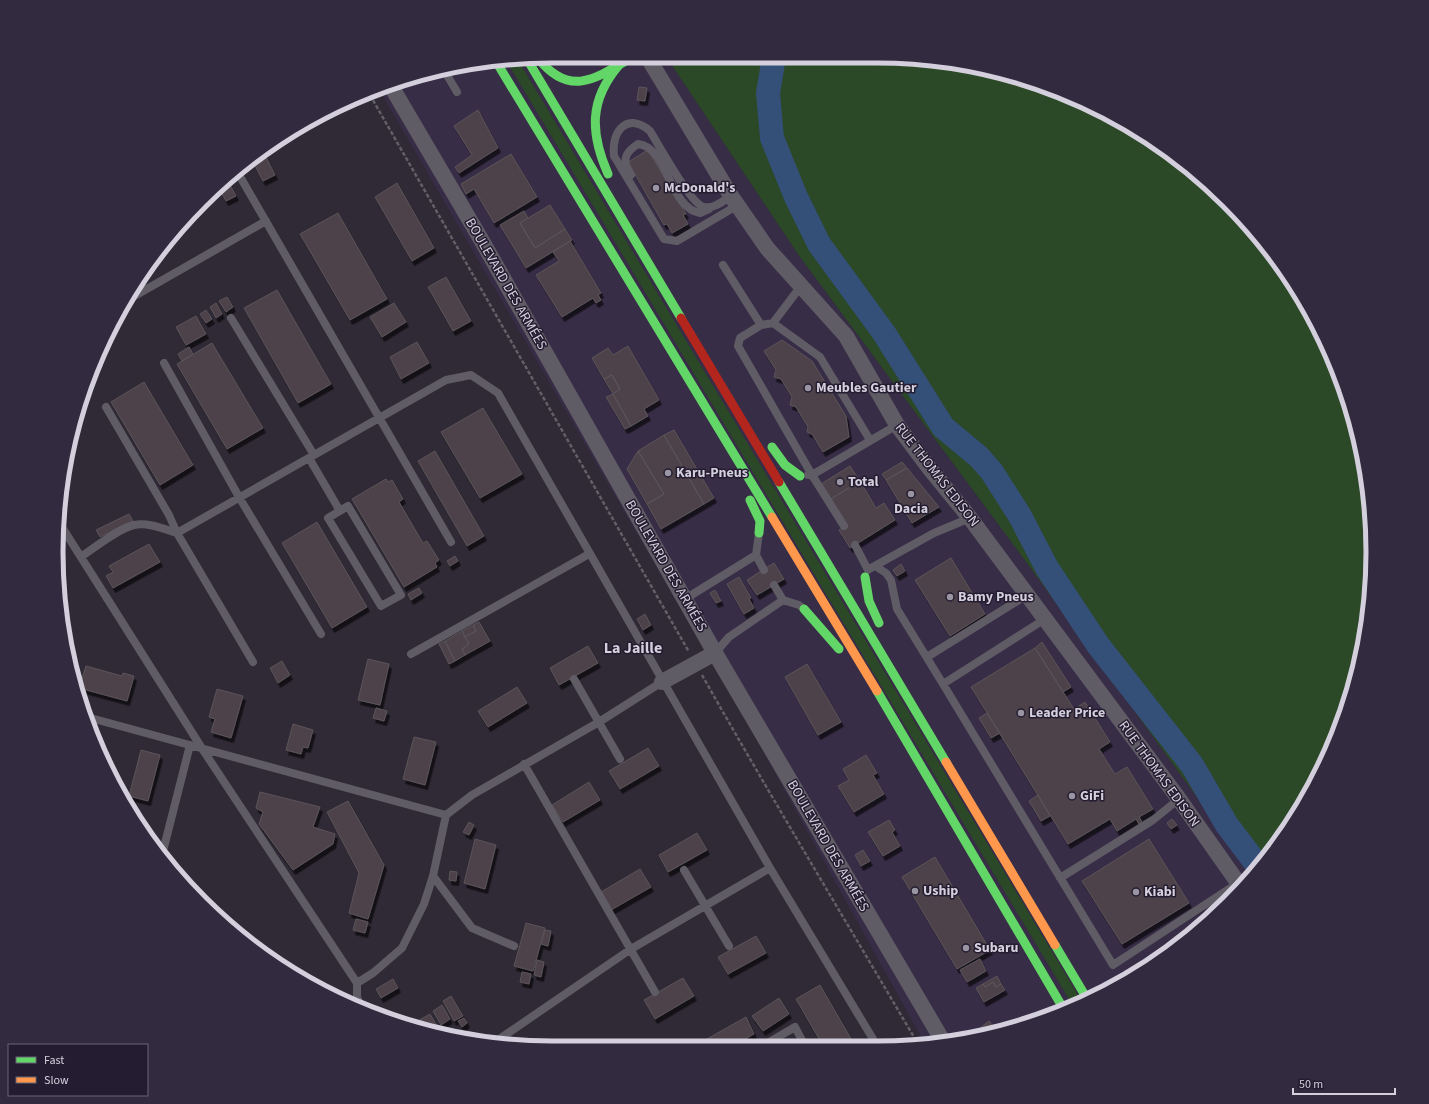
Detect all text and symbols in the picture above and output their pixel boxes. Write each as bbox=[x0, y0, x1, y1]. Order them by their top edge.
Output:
place label: McDonald's bbox=[664, 178, 735, 198]
marker: McDonald's bbox=[651, 183, 661, 193]
street label: BOULEVARD DES ARMÉES bbox=[460, 214, 552, 354]
place label: Meubles Gautier bbox=[816, 378, 917, 398]
marker: Meubles Gautier bbox=[803, 383, 813, 393]
street label: RUE THOMAS EDISON bbox=[890, 419, 984, 531]
place label: Karu-Pneus bbox=[676, 463, 748, 483]
marker: Karu-Pneus bbox=[663, 468, 673, 478]
place label: Total bbox=[848, 472, 879, 492]
marker: Total bbox=[835, 477, 845, 487]
marker: Dacia bbox=[906, 489, 916, 499]
street label: BOULEVARD DES ARMÉES bbox=[620, 496, 712, 636]
place label: Dacia bbox=[894, 499, 928, 519]
place label: Bamy Pneus bbox=[958, 587, 1034, 607]
marker: Bamy Pneus bbox=[945, 592, 955, 602]
district label: La Jaille bbox=[604, 637, 662, 659]
place label: Leader Price bbox=[1029, 703, 1105, 723]
marker: Leader Price bbox=[1016, 708, 1026, 718]
street label: RUE THOMAS EDISON bbox=[1114, 717, 1204, 831]
street label: BOULEVARD DES ARMÉES bbox=[782, 776, 874, 916]
place label: GiFi bbox=[1080, 786, 1104, 806]
marker: GiFi bbox=[1067, 791, 1077, 801]
place label: Uship bbox=[923, 881, 958, 901]
place label: Kiabi bbox=[1144, 882, 1176, 902]
marker: Uship bbox=[910, 886, 920, 896]
marker: Kiabi bbox=[1131, 887, 1141, 897]
place label: Subaru bbox=[974, 938, 1019, 958]
marker: Subaru bbox=[961, 943, 971, 953]
legend bbox=[8, 1044, 148, 1096]
text: Fast bbox=[44, 1052, 64, 1069]
scale bar bbox=[1293, 1070, 1395, 1096]
text: Slow bbox=[44, 1072, 69, 1089]
text: 50 m bbox=[1299, 1076, 1323, 1093]

